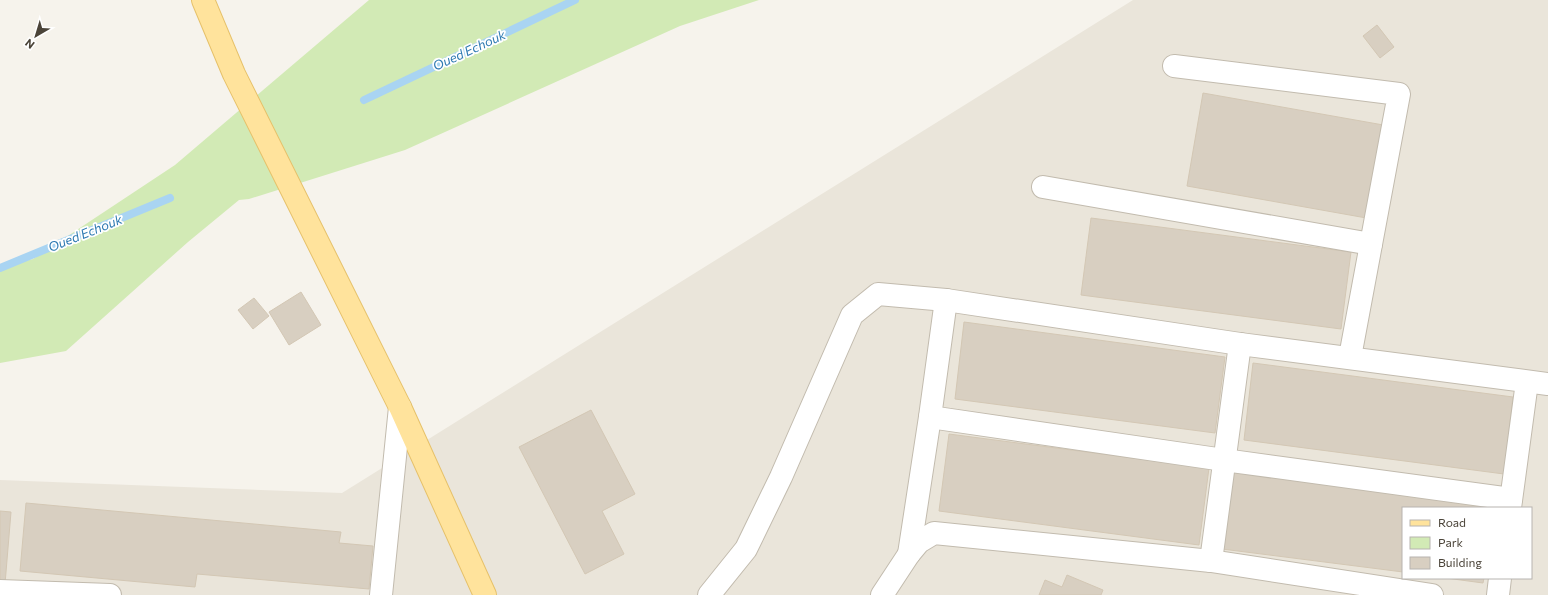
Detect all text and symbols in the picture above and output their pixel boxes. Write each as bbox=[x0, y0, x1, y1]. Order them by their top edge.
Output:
north arrow bbox=[16, 16, 56, 56]
water label: Oued Echouk bbox=[430, 26, 509, 74]
text: N bbox=[22, 37, 37, 52]
water label: Oued Echouk bbox=[46, 211, 125, 255]
legend bbox=[1402, 507, 1532, 579]
text: Road bbox=[1438, 515, 1466, 529]
text: Park bbox=[1438, 535, 1464, 549]
text: Building bbox=[1438, 555, 1482, 569]

